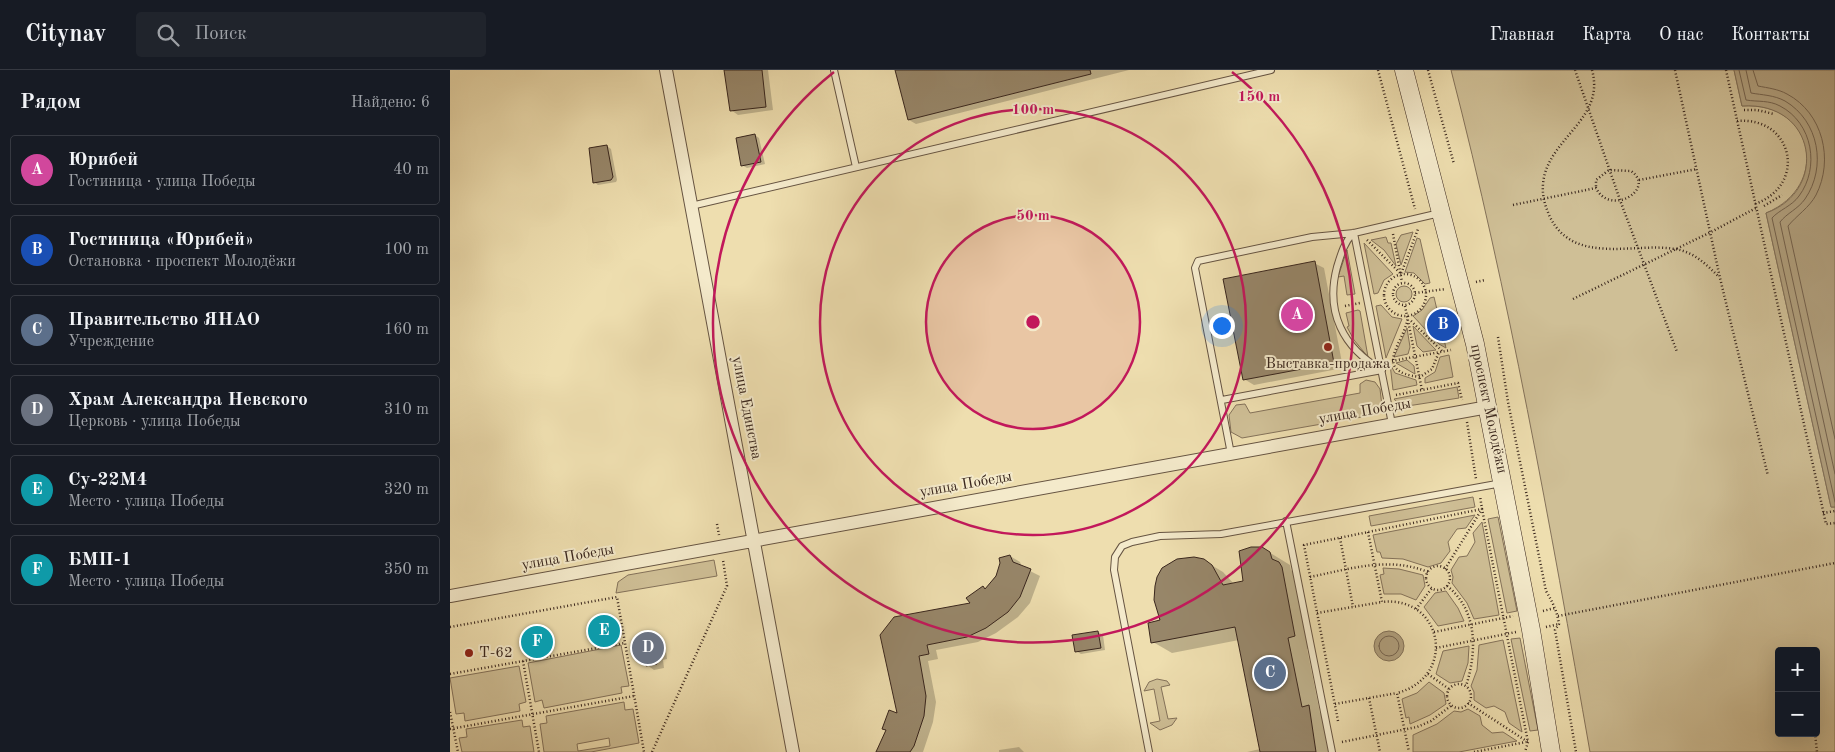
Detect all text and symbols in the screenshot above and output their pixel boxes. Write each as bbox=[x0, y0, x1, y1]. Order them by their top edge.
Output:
search box bbox=[136, 12, 486, 57]
icon: search bbox=[154, 21, 182, 49]
text: Citynav bbox=[25, 23, 106, 47]
text: Поиск bbox=[194, 25, 247, 44]
text: Главная bbox=[1490, 26, 1554, 44]
text: Карта bbox=[1582, 26, 1631, 44]
text: О нас bbox=[1659, 26, 1703, 44]
text: Контакты bbox=[1731, 26, 1810, 44]
text: 150 m bbox=[1238, 90, 1280, 105]
text: Рядом bbox=[20, 92, 81, 113]
text: Найдено: 6 bbox=[351, 95, 430, 111]
text: 100 m bbox=[1012, 103, 1054, 118]
text: Юрибей bbox=[68, 151, 138, 170]
text: A bbox=[31, 162, 43, 178]
text: 40 m bbox=[393, 162, 429, 178]
text: Гостиница · улица Победы bbox=[68, 174, 255, 190]
text: 50 m bbox=[1016, 209, 1050, 224]
text: Гостиница «Юрибей» bbox=[68, 231, 254, 250]
text: B bbox=[31, 242, 43, 258]
text: 100 m bbox=[384, 242, 429, 258]
text: Остановка · проспект Молодёжи bbox=[68, 254, 296, 270]
pin: A bbox=[1281, 296, 1313, 334]
pin: B bbox=[1427, 306, 1459, 344]
text: Правительство ЯНАО bbox=[68, 311, 260, 330]
centre of rings bbox=[1024, 313, 1042, 331]
your location bbox=[1209, 313, 1235, 339]
text: C bbox=[32, 322, 42, 338]
text: 160 m bbox=[384, 322, 429, 338]
text: Учреждение bbox=[68, 334, 154, 350]
marker: Выставка-продажа bbox=[1322, 341, 1334, 353]
street label: проспект Молодёжи bbox=[1467, 343, 1509, 475]
street label: улица Единства bbox=[729, 355, 763, 461]
place label: Выставка-продажа bbox=[1266, 357, 1391, 372]
text: Храм Александра Невского bbox=[68, 391, 308, 410]
street label: улица Победы bbox=[1318, 396, 1412, 427]
text: D bbox=[31, 402, 43, 418]
text: 310 m bbox=[384, 402, 429, 418]
text: Церковь · улица Победы bbox=[68, 414, 241, 430]
street label: улица Победы bbox=[919, 469, 1013, 500]
text: Су-22М4 bbox=[68, 471, 148, 490]
text: E bbox=[31, 482, 43, 498]
text: 320 m bbox=[384, 482, 429, 498]
text: Место · улица Победы bbox=[68, 494, 224, 510]
street label: улица Победы bbox=[521, 542, 615, 573]
text: БМП-1 bbox=[68, 551, 132, 570]
text: F bbox=[32, 562, 42, 578]
text: 350 m bbox=[384, 562, 429, 578]
text: Место · улица Победы bbox=[68, 574, 224, 590]
pin: E bbox=[588, 612, 620, 650]
pin: F bbox=[521, 623, 553, 661]
pin: D bbox=[632, 629, 664, 667]
place label: Т-62 bbox=[479, 646, 513, 661]
marker: Т-62 bbox=[463, 647, 475, 659]
map controls bbox=[1775, 647, 1820, 737]
button: + bbox=[1775, 647, 1820, 692]
pin: C bbox=[1254, 654, 1286, 692]
button: − bbox=[1775, 692, 1820, 737]

